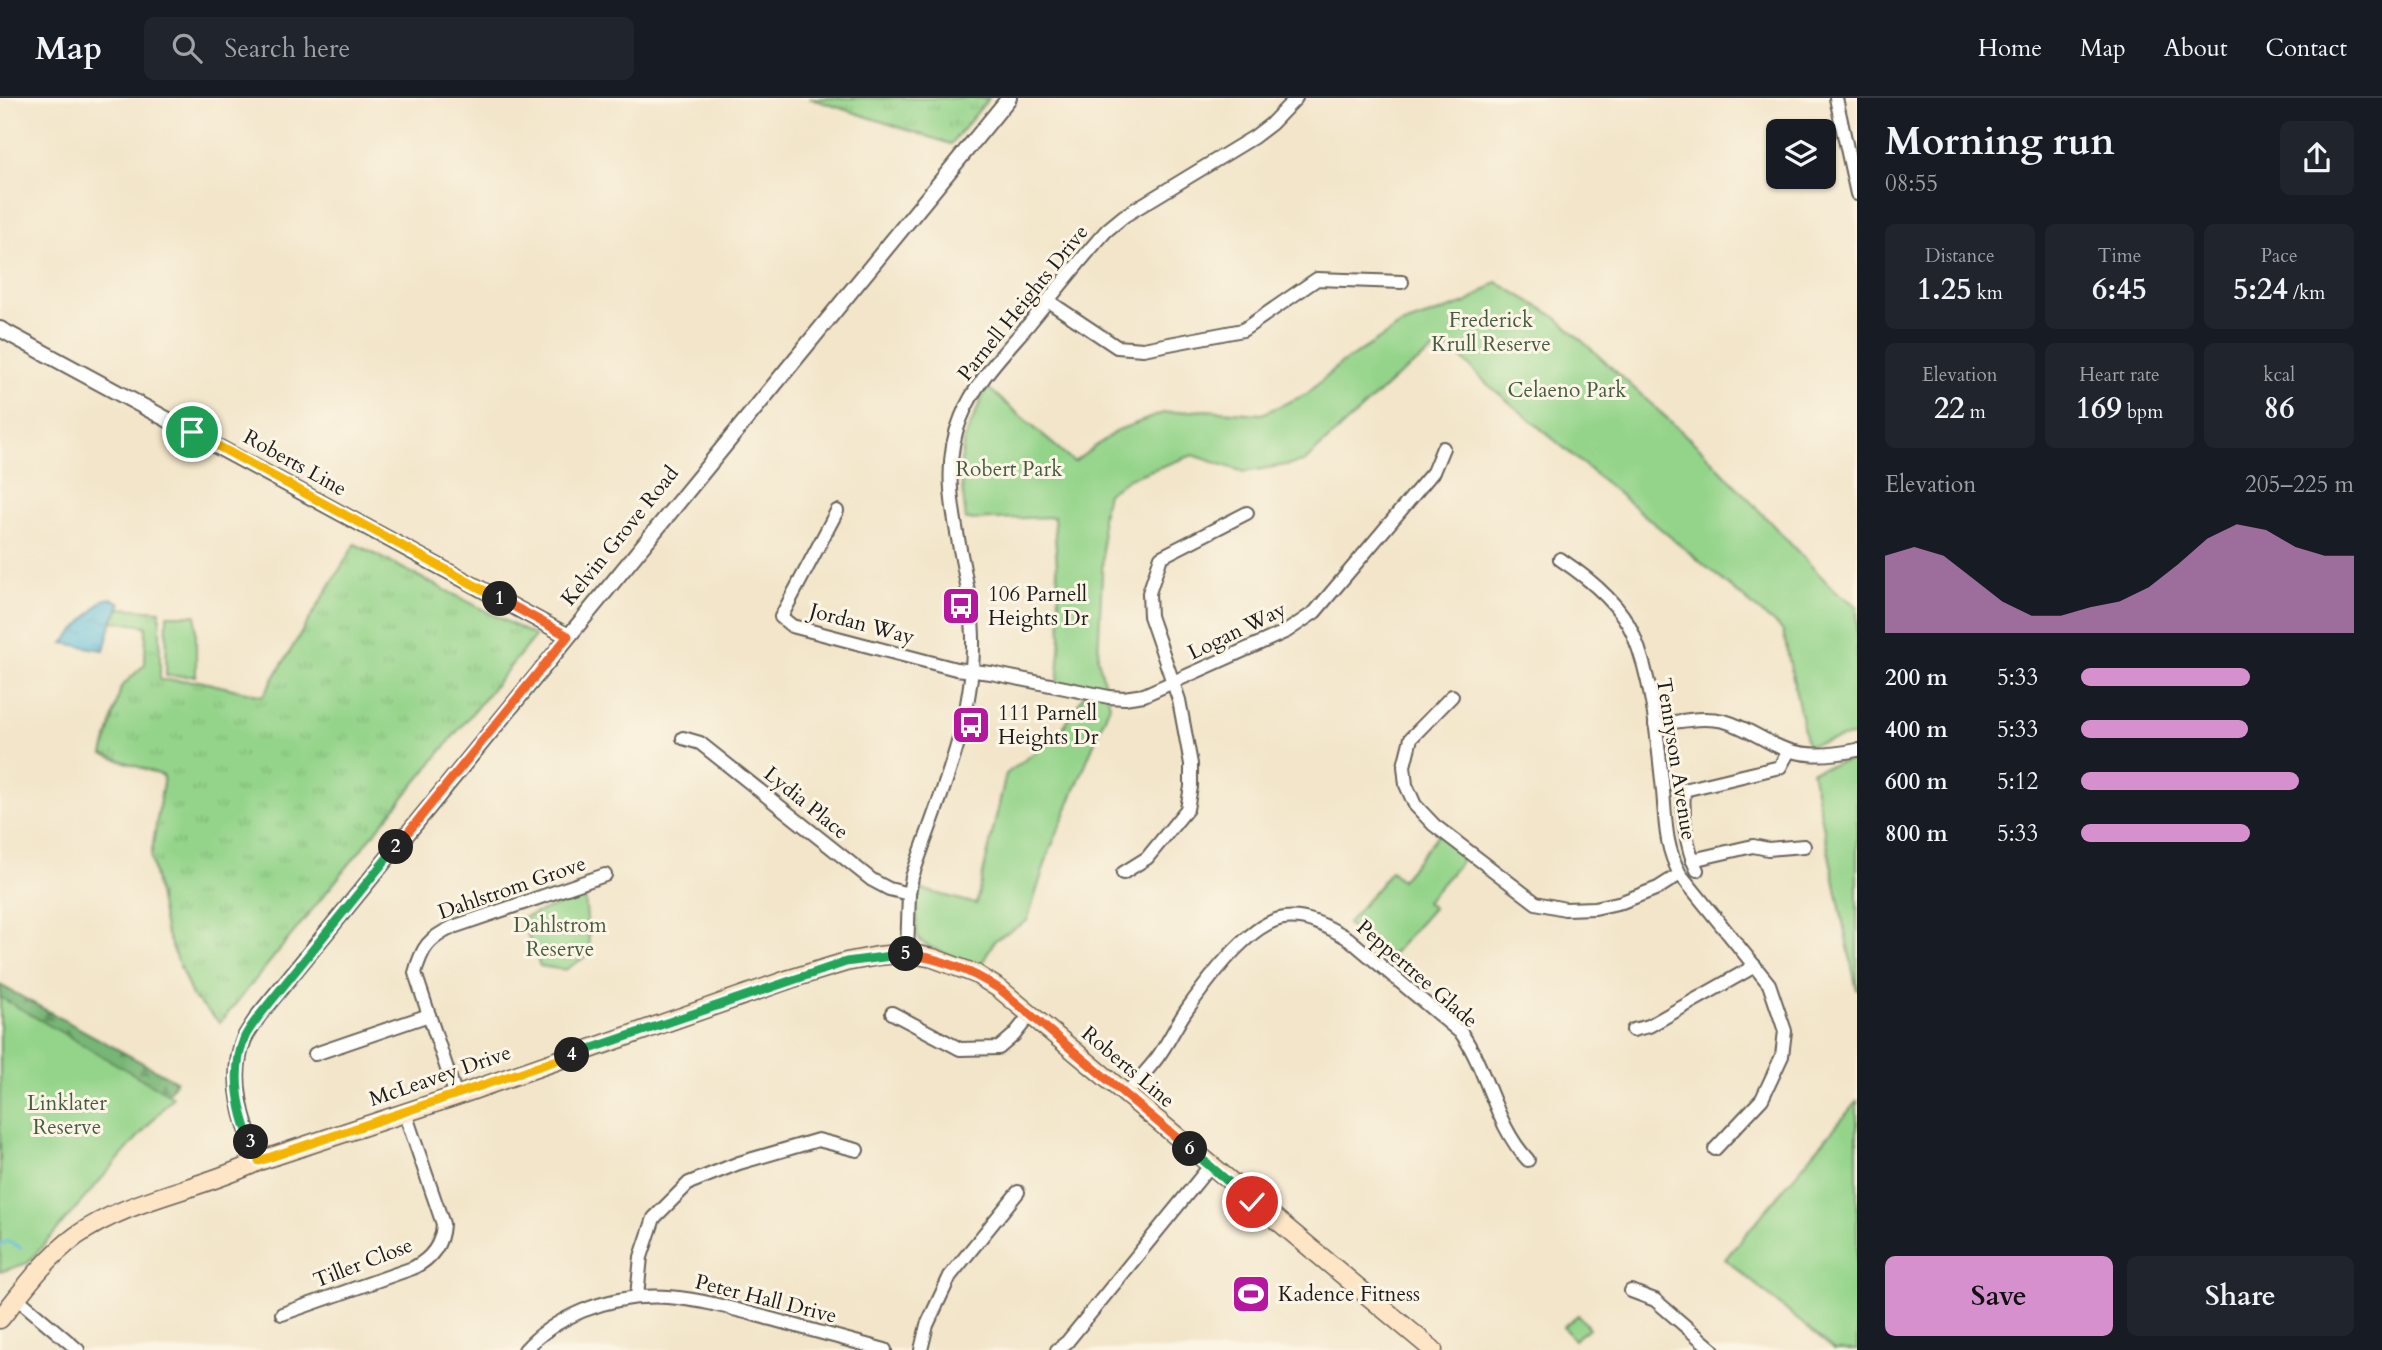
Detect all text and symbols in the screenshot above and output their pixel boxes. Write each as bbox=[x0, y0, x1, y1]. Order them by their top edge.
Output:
search box bbox=[144, 17, 634, 80]
text: Map bbox=[35, 26, 102, 71]
icon: search bbox=[168, 29, 206, 67]
text: Search here bbox=[224, 31, 350, 66]
text: Home bbox=[1978, 32, 2042, 65]
text: Map bbox=[2080, 32, 2126, 65]
text: About bbox=[2164, 32, 2228, 65]
text: Contact bbox=[2266, 32, 2347, 65]
text: Morning run bbox=[1885, 116, 2115, 168]
map controls bbox=[1766, 119, 1836, 189]
button: layers bbox=[1766, 119, 1836, 189]
button: share bbox=[2280, 121, 2354, 195]
text: 08:55 bbox=[1885, 168, 1938, 199]
street label: Parnell Heights Drive bbox=[951, 219, 1095, 387]
text: Distance bbox=[1925, 243, 1995, 269]
text: Time bbox=[2098, 243, 2141, 269]
text: Pace bbox=[2261, 243, 2298, 269]
text: 1.25 bbox=[1917, 269, 1972, 310]
text: 6:45 bbox=[2092, 269, 2147, 310]
text: 5:24 bbox=[2233, 269, 2288, 310]
text: km bbox=[1972, 280, 2003, 306]
text: /km bbox=[2288, 280, 2325, 306]
park label: Frederick Krull Reserve bbox=[1431, 306, 1551, 359]
text: Elevation bbox=[1922, 362, 1998, 388]
text: Heart rate bbox=[2079, 362, 2160, 388]
text: kcal bbox=[2263, 362, 2295, 388]
park label: Celaeno Park bbox=[1508, 376, 1627, 405]
text: 22 bbox=[1934, 388, 1965, 429]
text: 169 bbox=[2076, 388, 2122, 429]
text: 86 bbox=[2264, 388, 2295, 429]
text: m bbox=[1965, 399, 1986, 425]
text: bpm bbox=[2122, 399, 2163, 425]
pin bbox=[162, 402, 222, 462]
icon: arrive bbox=[173, 413, 211, 451]
street label: Roberts Line bbox=[238, 423, 352, 503]
park label: Robert Park bbox=[955, 455, 1063, 484]
street label: Kelvin Grove Road bbox=[555, 460, 685, 612]
text: Elevation bbox=[1885, 469, 1976, 500]
text: 205–225 m bbox=[2245, 469, 2354, 500]
place label: 106 Parnell Heights Dr bbox=[988, 580, 1089, 633]
pin: 1 bbox=[482, 582, 518, 616]
text: 1 bbox=[495, 585, 504, 611]
bus stop icon: 106 Parnell Heights Dr bbox=[940, 585, 982, 627]
street label: Jordan Way bbox=[804, 595, 918, 652]
street label: Logan Way bbox=[1183, 595, 1291, 667]
text: 200 m bbox=[1885, 662, 1948, 693]
text: 5:33 bbox=[1997, 662, 2038, 693]
street label: Tennyson Avenue bbox=[1649, 676, 1703, 842]
place label: 111 Parnell Heights Dr bbox=[998, 699, 1099, 752]
bus stop icon: 111 Parnell Heights Dr bbox=[950, 704, 992, 746]
text: 400 m bbox=[1885, 714, 1948, 745]
text: 5:33 bbox=[1997, 714, 2038, 745]
street label: Lydia Place bbox=[757, 760, 855, 846]
text: 600 m bbox=[1885, 766, 1948, 797]
text: 5:12 bbox=[1997, 766, 2038, 797]
text: 800 m bbox=[1885, 818, 1948, 849]
text: 5:33 bbox=[1997, 818, 2038, 849]
pin: 2 bbox=[378, 830, 414, 864]
text: 2 bbox=[391, 833, 400, 859]
street label: Dahlstrom Grove bbox=[434, 849, 590, 927]
park label: Dahlstrom Reserve bbox=[513, 911, 607, 964]
street label: Peppertree Glade bbox=[1350, 913, 1484, 1035]
pin: 5 bbox=[888, 936, 923, 972]
text: 5 bbox=[901, 940, 910, 966]
street label: Roberts Line bbox=[1075, 1019, 1181, 1115]
street label: McLeavey Drive bbox=[365, 1038, 515, 1114]
pin: 4 bbox=[554, 1038, 590, 1072]
text: 4 bbox=[567, 1041, 576, 1067]
park label: Linklater Reserve bbox=[27, 1089, 107, 1142]
pin: 3 bbox=[233, 1124, 268, 1160]
text: 3 bbox=[246, 1128, 255, 1154]
pin: 6 bbox=[1172, 1132, 1208, 1166]
text: 6 bbox=[1185, 1135, 1194, 1161]
pin bbox=[1222, 1172, 1282, 1232]
icon: check bbox=[1233, 1183, 1271, 1221]
street label: Tiller Close bbox=[309, 1231, 417, 1295]
button: Save bbox=[1885, 1256, 2113, 1336]
button: Share bbox=[2127, 1256, 2354, 1336]
street label: Peter Hall Drive bbox=[692, 1267, 840, 1331]
sports icon: Kadence Fitness bbox=[1230, 1273, 1272, 1315]
place label: Kadence Fitness bbox=[1278, 1280, 1420, 1309]

